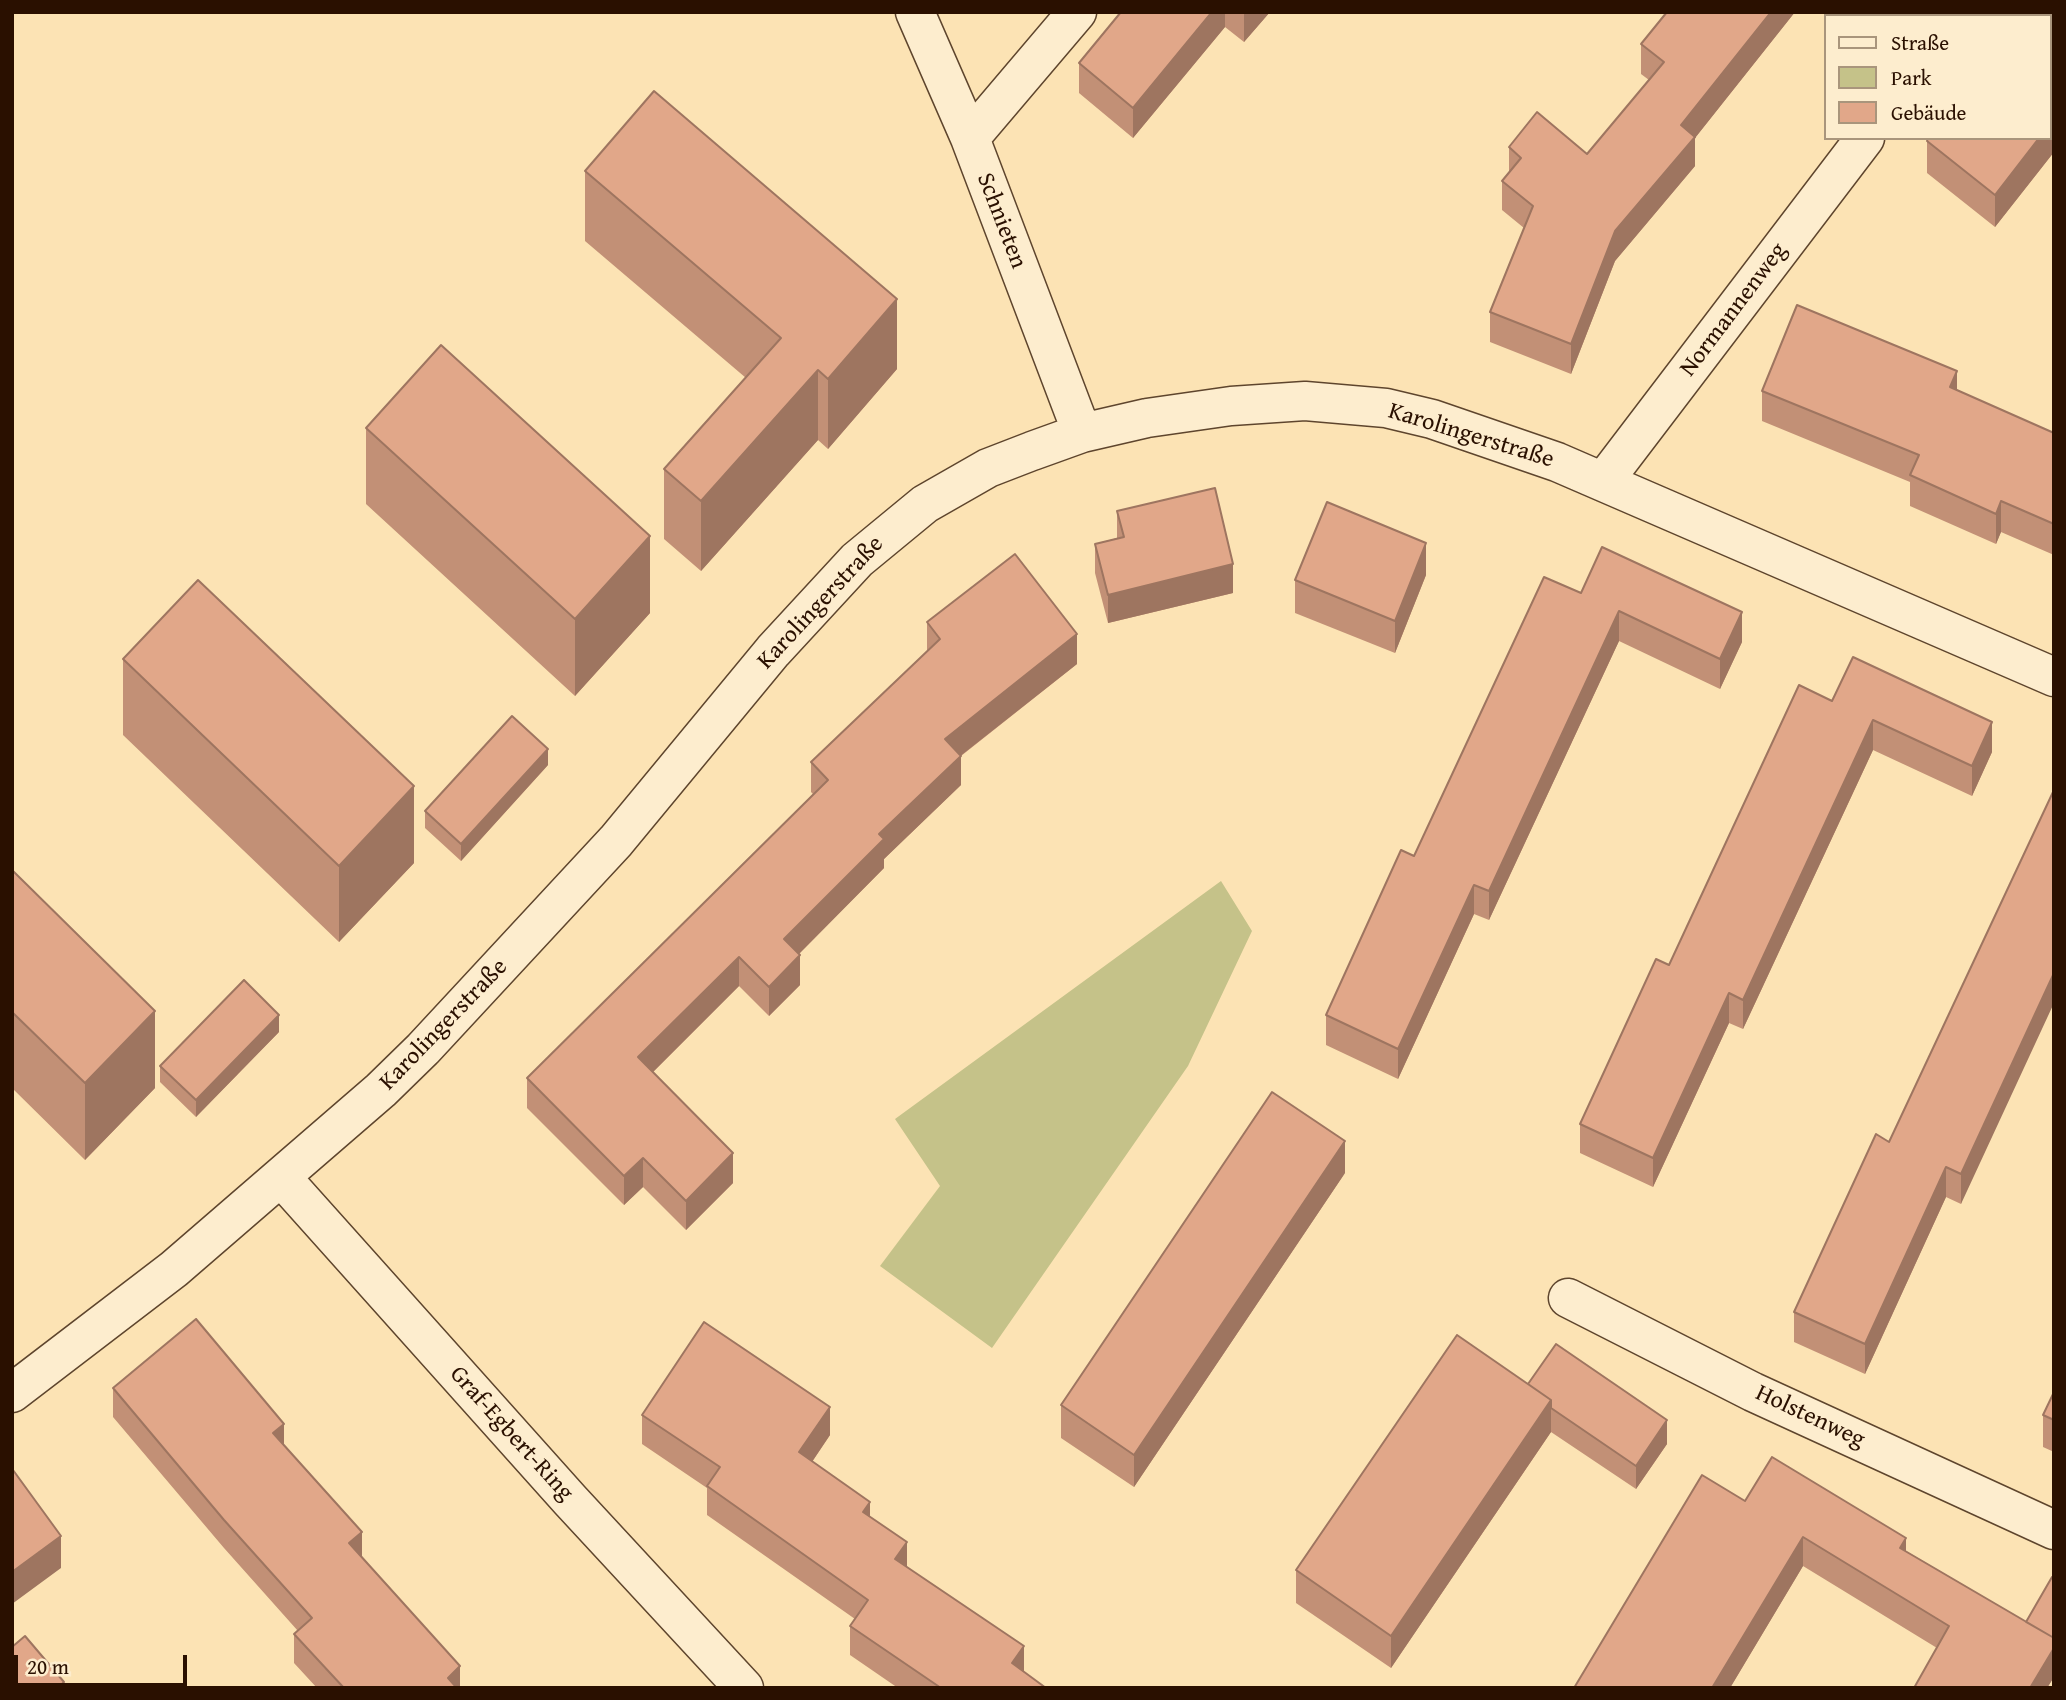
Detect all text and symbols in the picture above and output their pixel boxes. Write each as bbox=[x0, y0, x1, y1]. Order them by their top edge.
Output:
legend bbox=[1825, 14, 2052, 140]
text: Straße bbox=[1891, 27, 1949, 58]
text: Park bbox=[1891, 62, 1932, 93]
text: Gebäude bbox=[1891, 97, 1966, 128]
street label: Schnieten bbox=[970, 169, 1032, 273]
street label: Normannenweg bbox=[1674, 237, 1794, 383]
street label: Karolingerstraße bbox=[1385, 397, 1557, 475]
street label: Karolingerstraße bbox=[752, 530, 890, 676]
street label: Karolingerstraße bbox=[374, 953, 514, 1097]
street label: Graf-Egbert-Ring bbox=[443, 1361, 579, 1507]
street label: Holstenweg bbox=[1751, 1379, 1869, 1455]
scale bar bbox=[18, 1640, 191, 1684]
text: 20 m bbox=[27, 1651, 69, 1682]

